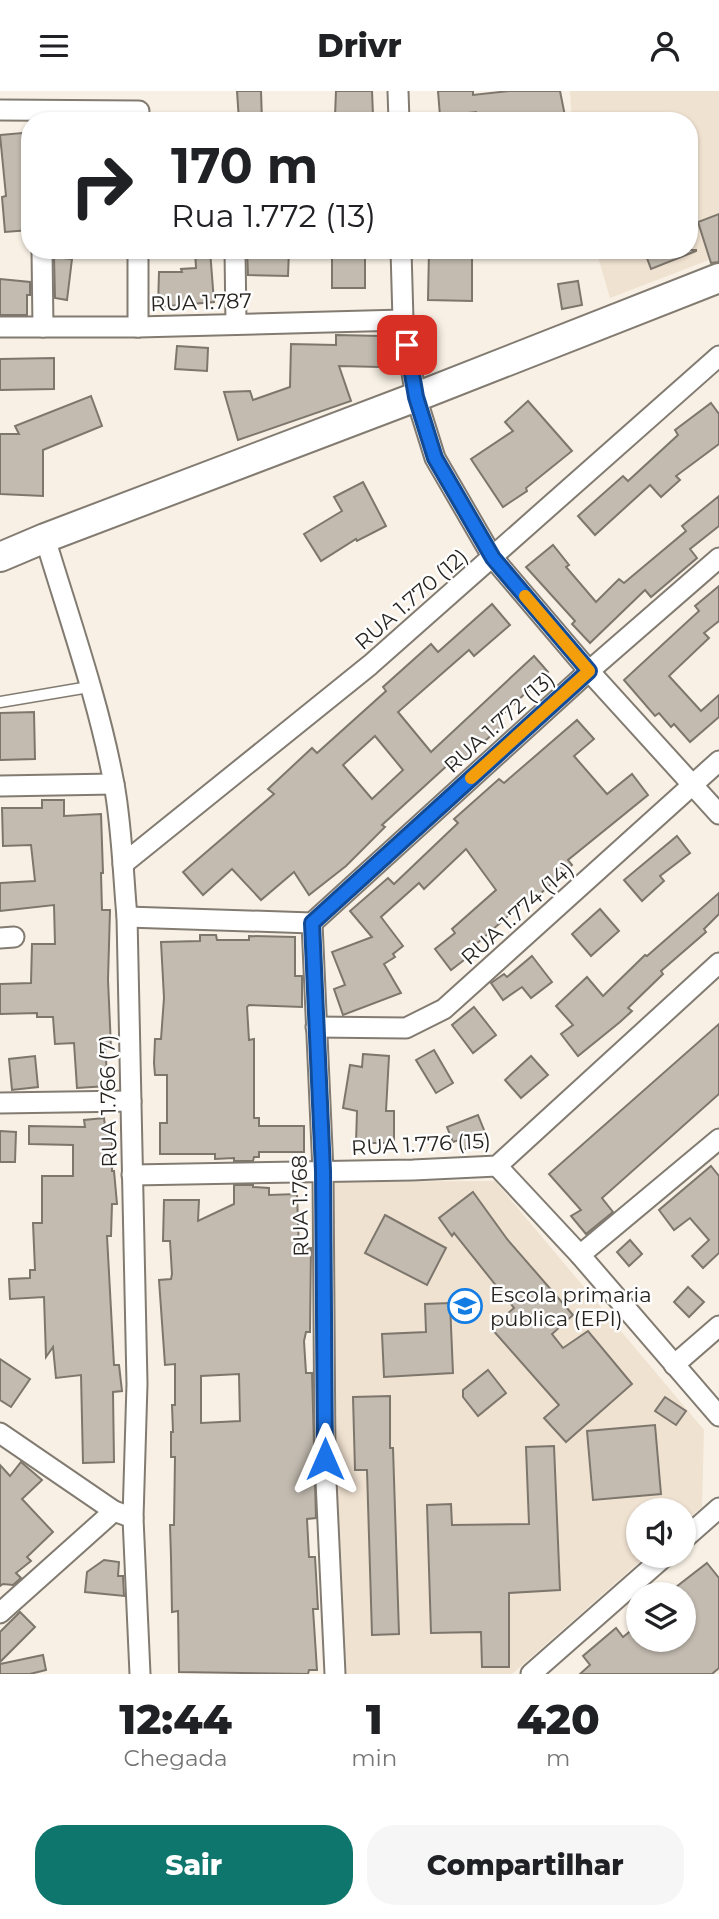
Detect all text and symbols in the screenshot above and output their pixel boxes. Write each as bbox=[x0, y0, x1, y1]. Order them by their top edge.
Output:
text: Drivr bbox=[317, 26, 402, 65]
icon: menu bbox=[35, 27, 73, 65]
icon: person bbox=[646, 27, 684, 65]
text: 170 m bbox=[171, 136, 318, 195]
icon: right bbox=[56, 140, 147, 231]
text: Rua 1.772 (13) bbox=[171, 196, 376, 235]
street label: RUA 1.787 bbox=[150, 288, 252, 316]
pin bbox=[377, 315, 437, 375]
icon: arrive bbox=[388, 326, 426, 364]
street label: RUA 1.770 (12) bbox=[350, 543, 472, 655]
street label: RUA 1.772 (13) bbox=[439, 666, 559, 778]
street label: RUA 1.774 (14) bbox=[456, 856, 578, 970]
street label: RUA 1.766 (7) bbox=[94, 1034, 122, 1168]
street label: RUA 1.776 (15) bbox=[350, 1128, 492, 1160]
street label: RUA 1.768 bbox=[287, 1155, 313, 1257]
place label: Escola primaria publica (EPI) bbox=[490, 1282, 652, 1331]
school or university icon: Escola primaria publica (EPI) bbox=[446, 1287, 484, 1325]
position arrow bbox=[288, 1422, 362, 1496]
map controls bbox=[626, 1498, 696, 1652]
button: sound bbox=[626, 1498, 696, 1568]
button: layers bbox=[626, 1582, 696, 1652]
text: 12:44 bbox=[119, 1693, 232, 1745]
text: 1 bbox=[366, 1693, 383, 1745]
text: 420 bbox=[516, 1693, 600, 1745]
text: Chegada bbox=[123, 1744, 228, 1772]
text: min bbox=[351, 1744, 397, 1772]
text: m bbox=[546, 1744, 570, 1772]
button: Sair bbox=[35, 1825, 353, 1905]
button: Compartilhar bbox=[367, 1825, 684, 1905]

